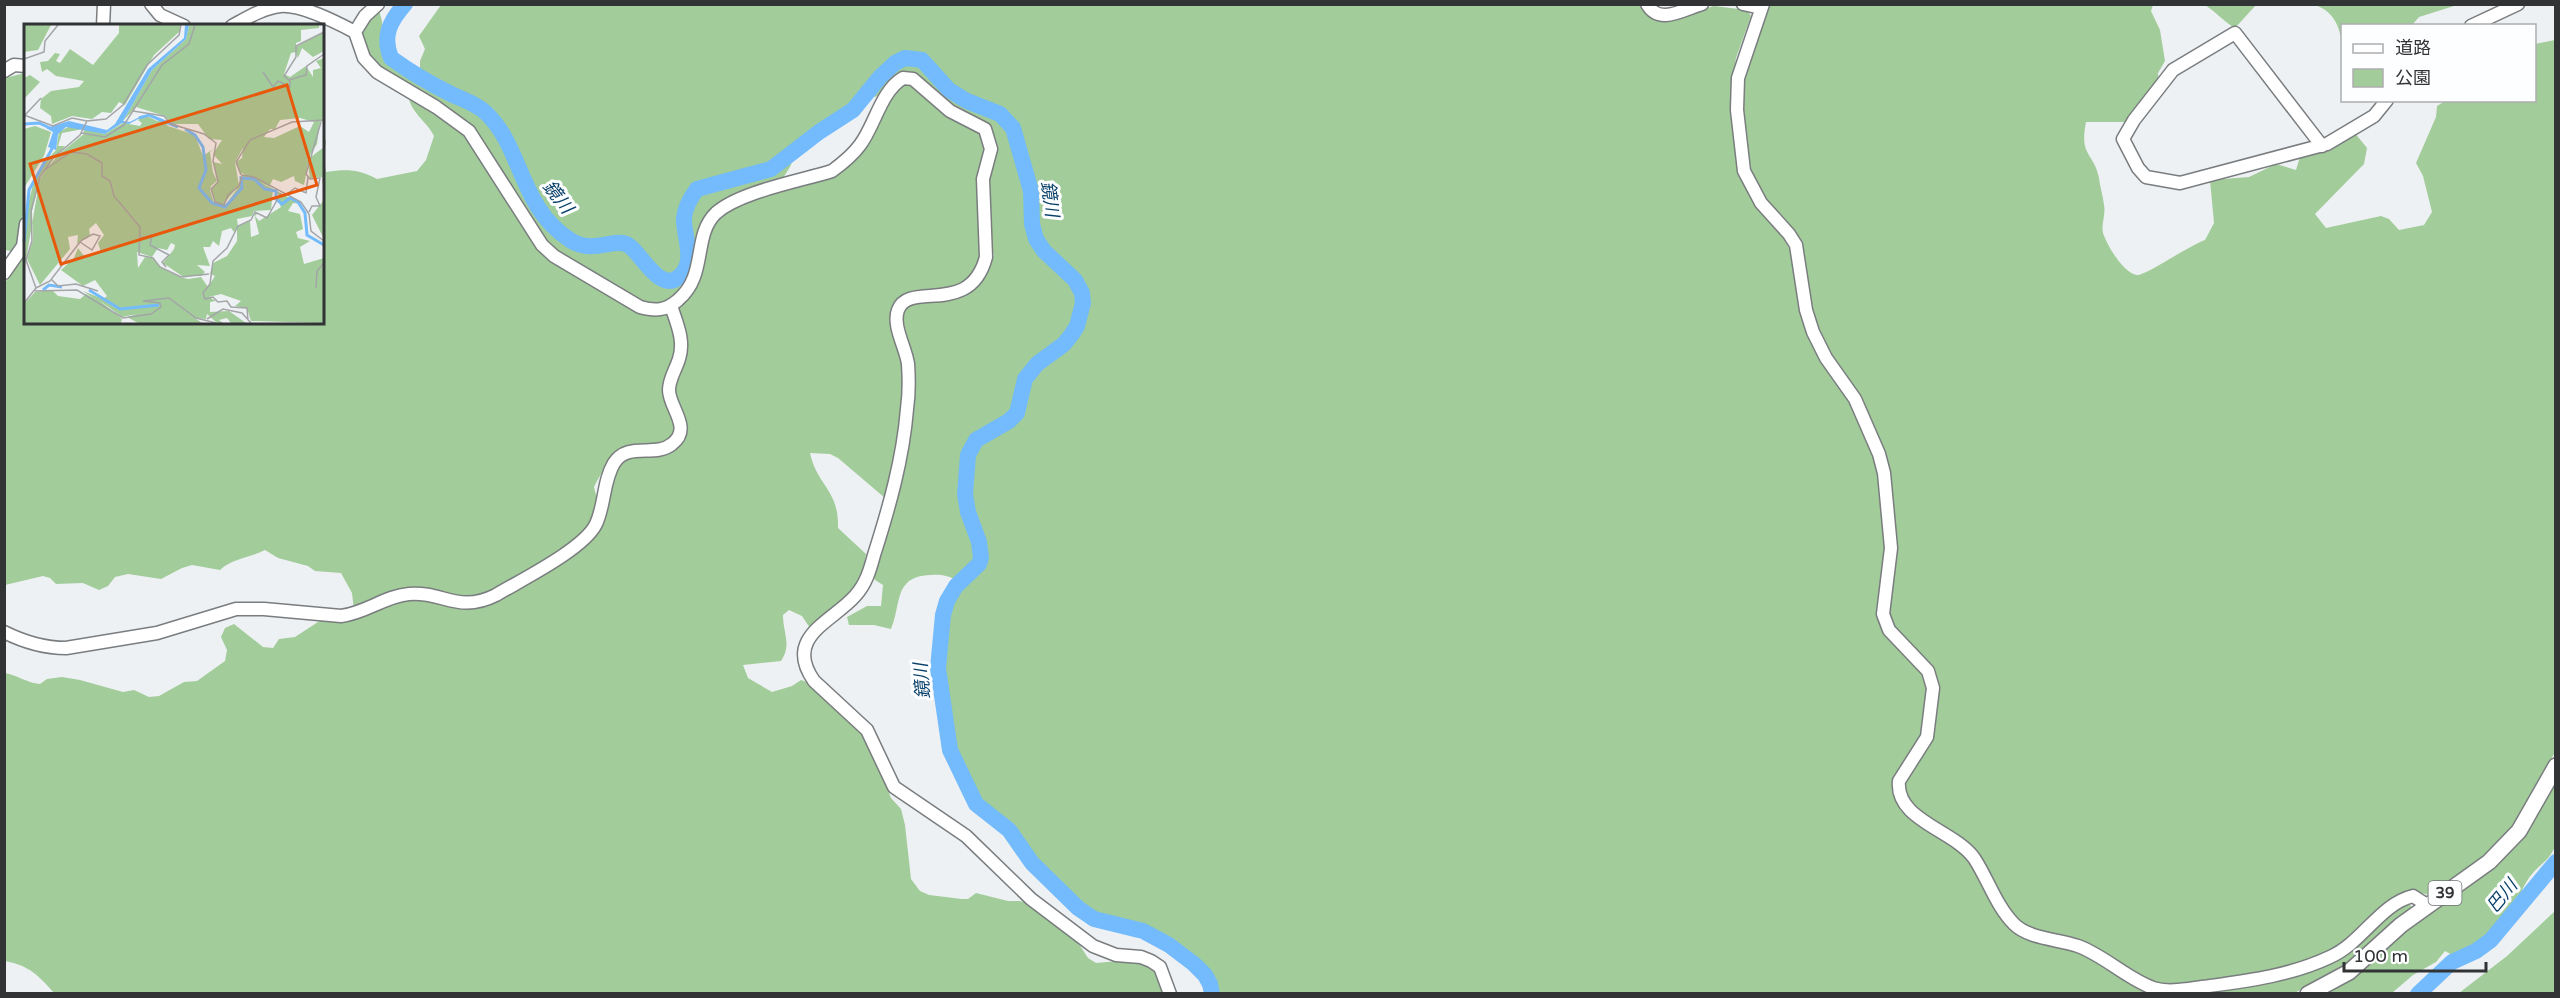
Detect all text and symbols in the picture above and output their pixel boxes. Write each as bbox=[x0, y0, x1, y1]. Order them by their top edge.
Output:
inset map bbox=[24, 24, 324, 324]
legend bbox=[2341, 24, 2536, 102]
text: 道路 bbox=[2395, 37, 2431, 59]
text: 公園 bbox=[2395, 67, 2431, 89]
water label: 鏡川 bbox=[538, 176, 579, 220]
water label: 鏡川 bbox=[1037, 180, 1064, 220]
water label: 鏡川 bbox=[909, 660, 935, 700]
water label: 巴川 bbox=[2482, 874, 2523, 917]
road number: 39 bbox=[2428, 881, 2462, 905]
scale bar bbox=[2344, 935, 2486, 973]
text: 100 m bbox=[2353, 945, 2408, 967]

